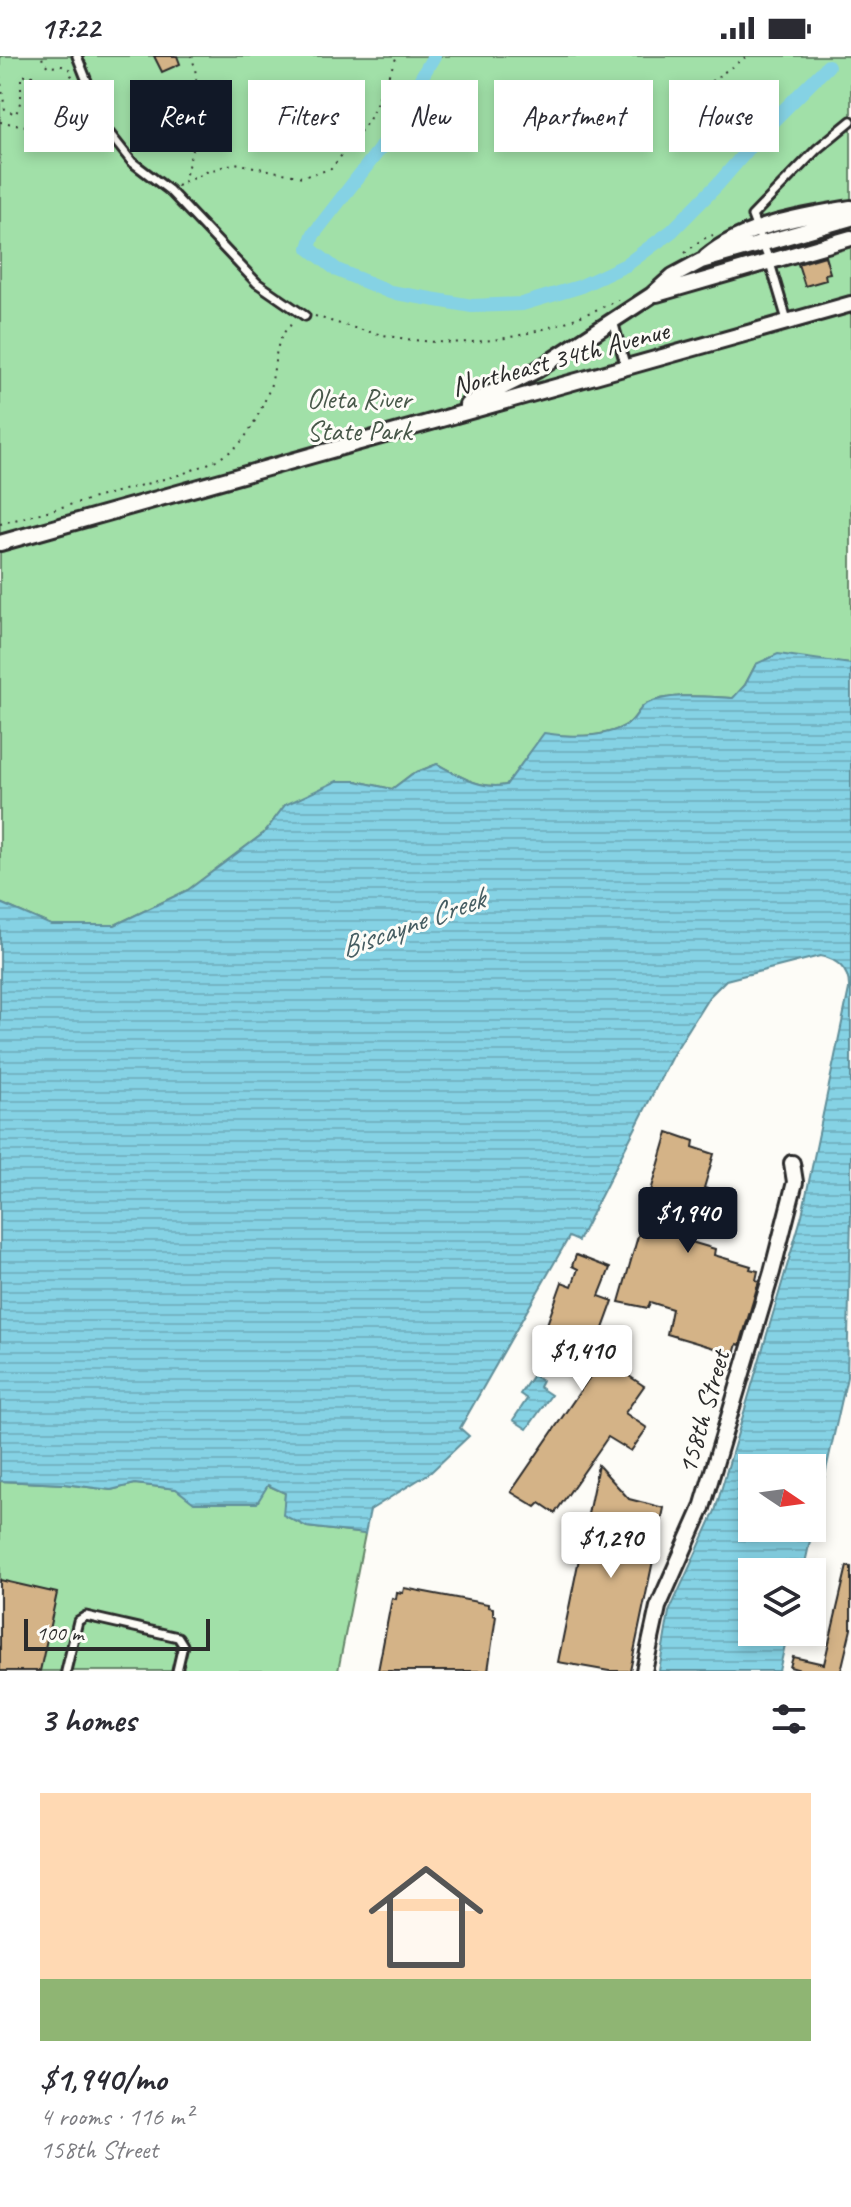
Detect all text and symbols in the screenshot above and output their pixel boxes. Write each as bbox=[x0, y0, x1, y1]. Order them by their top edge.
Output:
text: 17:22 bbox=[40, 9, 100, 47]
chip: Buy bbox=[24, 80, 114, 152]
chip: Rent bbox=[130, 80, 232, 152]
chip: Filters bbox=[248, 80, 365, 152]
chip: New bbox=[381, 80, 478, 152]
chip: Apartment bbox=[494, 80, 653, 152]
chip: House bbox=[669, 80, 779, 152]
street label: Northeast 34th Avenue bbox=[448, 312, 674, 404]
park label: Oleta River State Park bbox=[307, 381, 414, 448]
water label: Biscayne Creek bbox=[335, 877, 495, 967]
pin: $1,940 bbox=[623, 1187, 753, 1255]
text: $1,940 bbox=[656, 1196, 720, 1229]
pin: $1,410 bbox=[517, 1325, 647, 1393]
text: $1,410 bbox=[550, 1334, 614, 1367]
street label: 158th Street bbox=[669, 1344, 738, 1478]
north arrow bbox=[738, 1454, 826, 1542]
map controls bbox=[738, 1454, 826, 1646]
pin: $1,290 bbox=[546, 1512, 676, 1580]
text: $1,290 bbox=[579, 1521, 643, 1554]
button: layers bbox=[738, 1558, 826, 1646]
scale bar bbox=[24, 1615, 210, 1651]
text: 100 m bbox=[36, 1619, 83, 1647]
icon: filters bbox=[767, 1697, 811, 1741]
text: 3 homes bbox=[40, 1698, 136, 1741]
icon: home bbox=[354, 1845, 498, 1989]
text: $1,940/mo bbox=[40, 2057, 166, 2100]
text: 4 rooms · 116 m² bbox=[40, 2100, 192, 2133]
text: 158th Street bbox=[40, 2133, 158, 2166]

